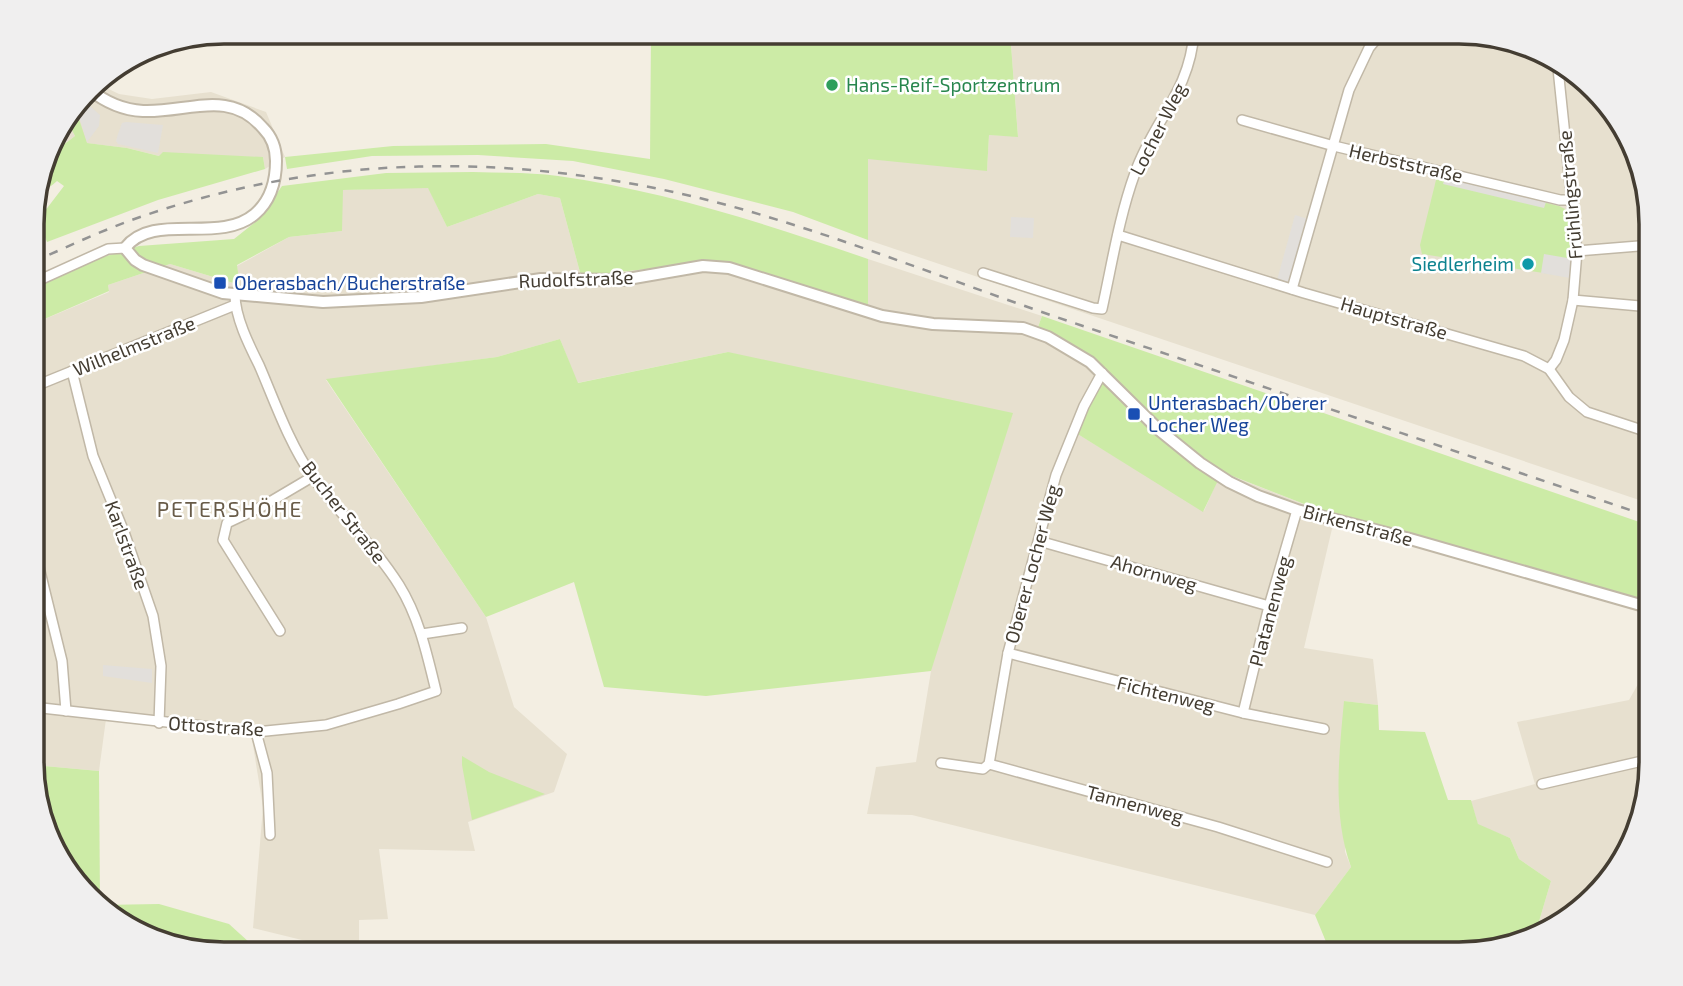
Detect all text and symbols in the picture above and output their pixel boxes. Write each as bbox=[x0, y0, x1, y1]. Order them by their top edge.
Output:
place label: Hans-Reif-Sportzentrum bbox=[846, 73, 1060, 96]
marker: Hans-Reif-Sportzentrum bbox=[824, 77, 840, 93]
street label: Locher Weg bbox=[1124, 78, 1191, 179]
street label: Frühlingstraße bbox=[1552, 130, 1587, 260]
street label: Herbststraße bbox=[1347, 138, 1465, 187]
place label: Siedlerheim bbox=[1411, 252, 1514, 275]
marker: Siedlerheim bbox=[1520, 256, 1536, 272]
street label: Rudolfstraße bbox=[518, 265, 634, 292]
place label: Oberasbach/Bucherstraße bbox=[234, 271, 466, 294]
marker: Oberasbach/Bucherstraße bbox=[212, 275, 228, 291]
street label: Hauptstraße bbox=[1338, 291, 1450, 344]
street label: Wilhelmstraße bbox=[69, 311, 198, 381]
place label: Unterasbach/Oberer Locher Weg bbox=[1148, 391, 1327, 436]
marker: Unterasbach/Oberer Locher Weg bbox=[1126, 406, 1142, 422]
street label: Bucher Straße bbox=[297, 456, 391, 567]
street label: Oberer Locher Weg bbox=[999, 482, 1064, 646]
district label: PETERSHÖHE bbox=[157, 496, 303, 521]
street label: Karlstraße bbox=[101, 497, 154, 592]
street label: Birkenstraße bbox=[1301, 499, 1416, 550]
street label: Ahornweg bbox=[1108, 549, 1200, 596]
street label: Platanenweg bbox=[1244, 553, 1295, 669]
street label: Fichtenweg bbox=[1115, 670, 1218, 717]
street label: Ottostraße bbox=[167, 711, 265, 740]
street label: Tannenweg bbox=[1084, 780, 1186, 828]

